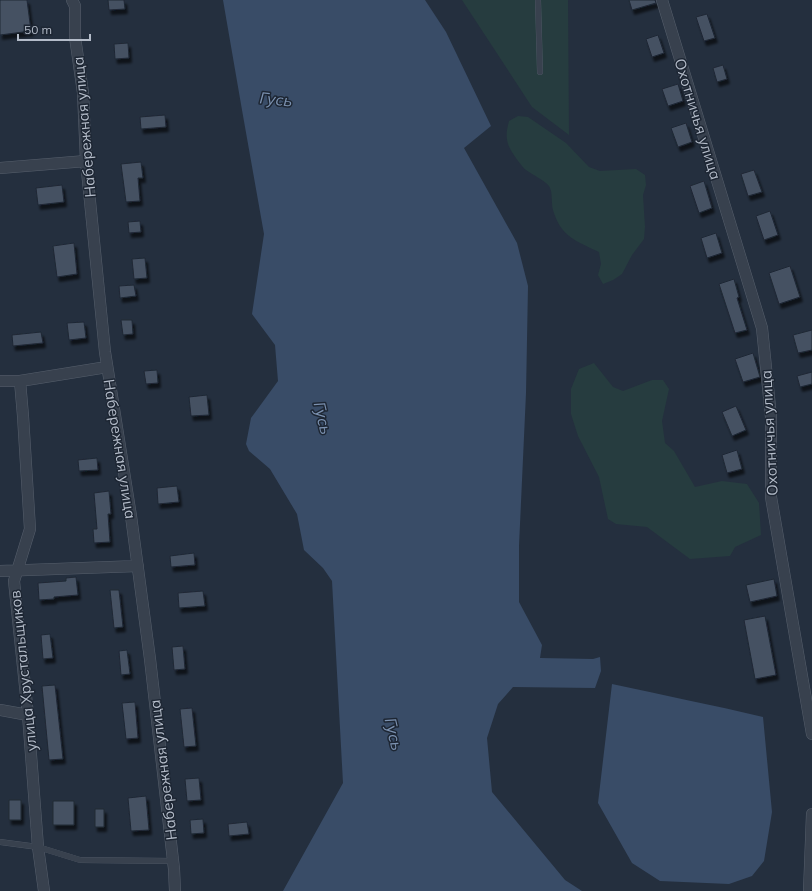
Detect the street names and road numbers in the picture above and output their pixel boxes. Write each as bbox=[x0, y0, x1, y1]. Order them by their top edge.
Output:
street label: Набережная улица bbox=[68, 56, 100, 198]
street label: Охотничья улица bbox=[671, 56, 725, 182]
street label: Охотничья улица bbox=[756, 370, 782, 496]
street label: Набережная улица bbox=[100, 378, 140, 520]
street label: улица Хрустальщиков bbox=[5, 590, 41, 752]
street label: Набережная улица bbox=[145, 699, 181, 841]

